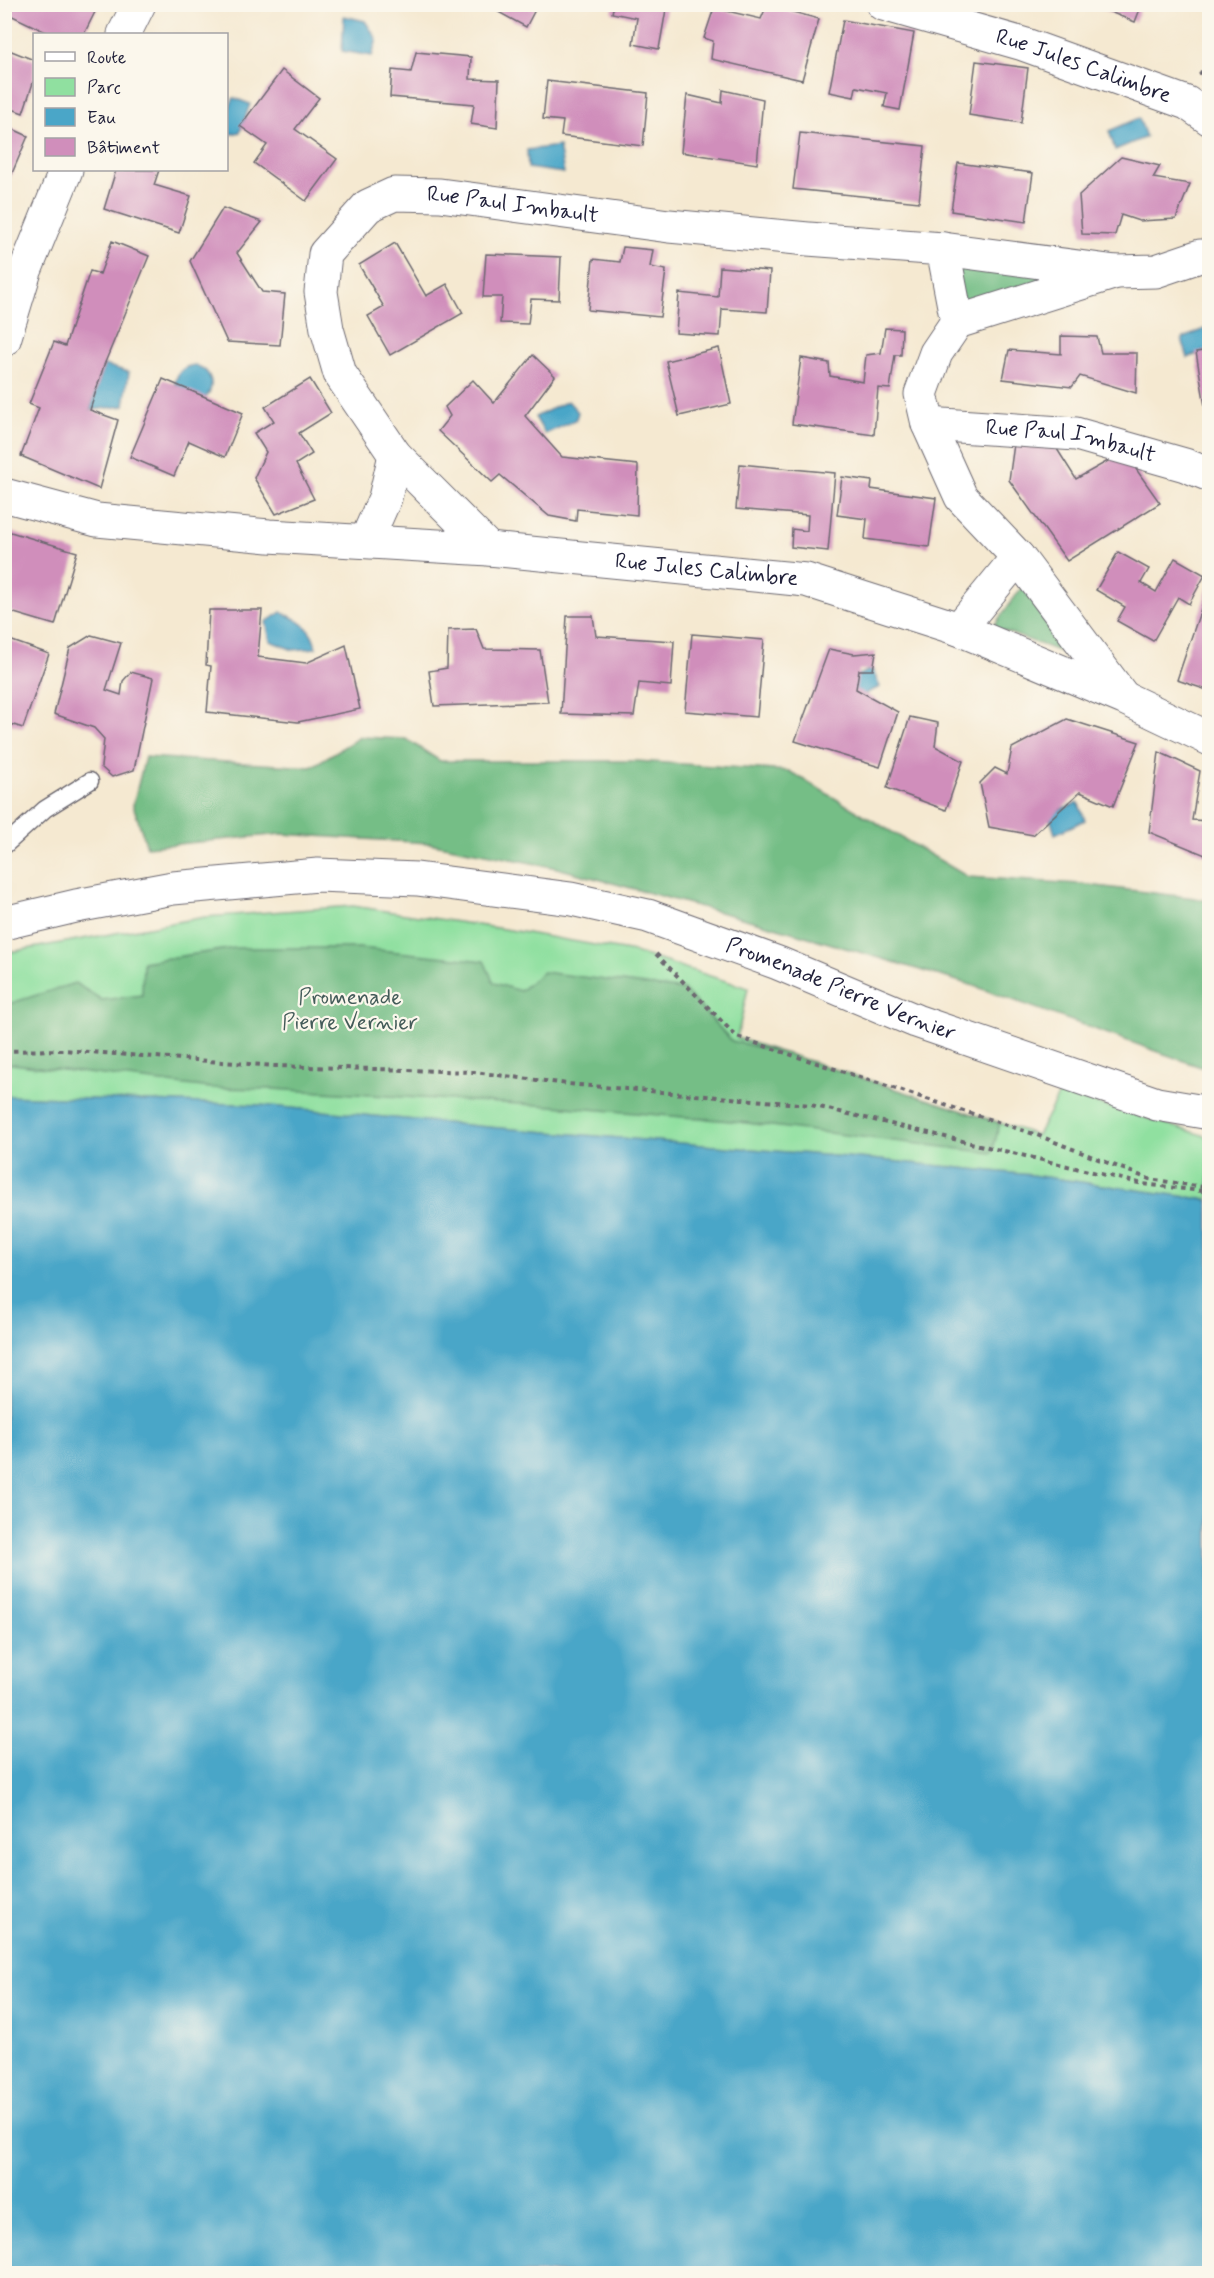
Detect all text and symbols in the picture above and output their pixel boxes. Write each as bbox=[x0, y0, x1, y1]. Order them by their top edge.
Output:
street label: Rue Jules Calimbre bbox=[993, 23, 1175, 110]
legend bbox=[33, 33, 228, 171]
text: Route bbox=[87, 46, 126, 70]
text: Parc bbox=[87, 76, 121, 100]
text: Eau bbox=[87, 106, 116, 130]
text: Bâtiment bbox=[87, 136, 160, 160]
street label: Rue Paul Imbault bbox=[427, 181, 600, 230]
street label: Rue Paul Imbault bbox=[985, 414, 1159, 470]
street label: Rue Jules Calimbre bbox=[614, 547, 800, 593]
street label: Promenade Pierre Vernier bbox=[722, 931, 960, 1048]
park label: Promenade Pierre Vernier bbox=[282, 984, 418, 1037]

